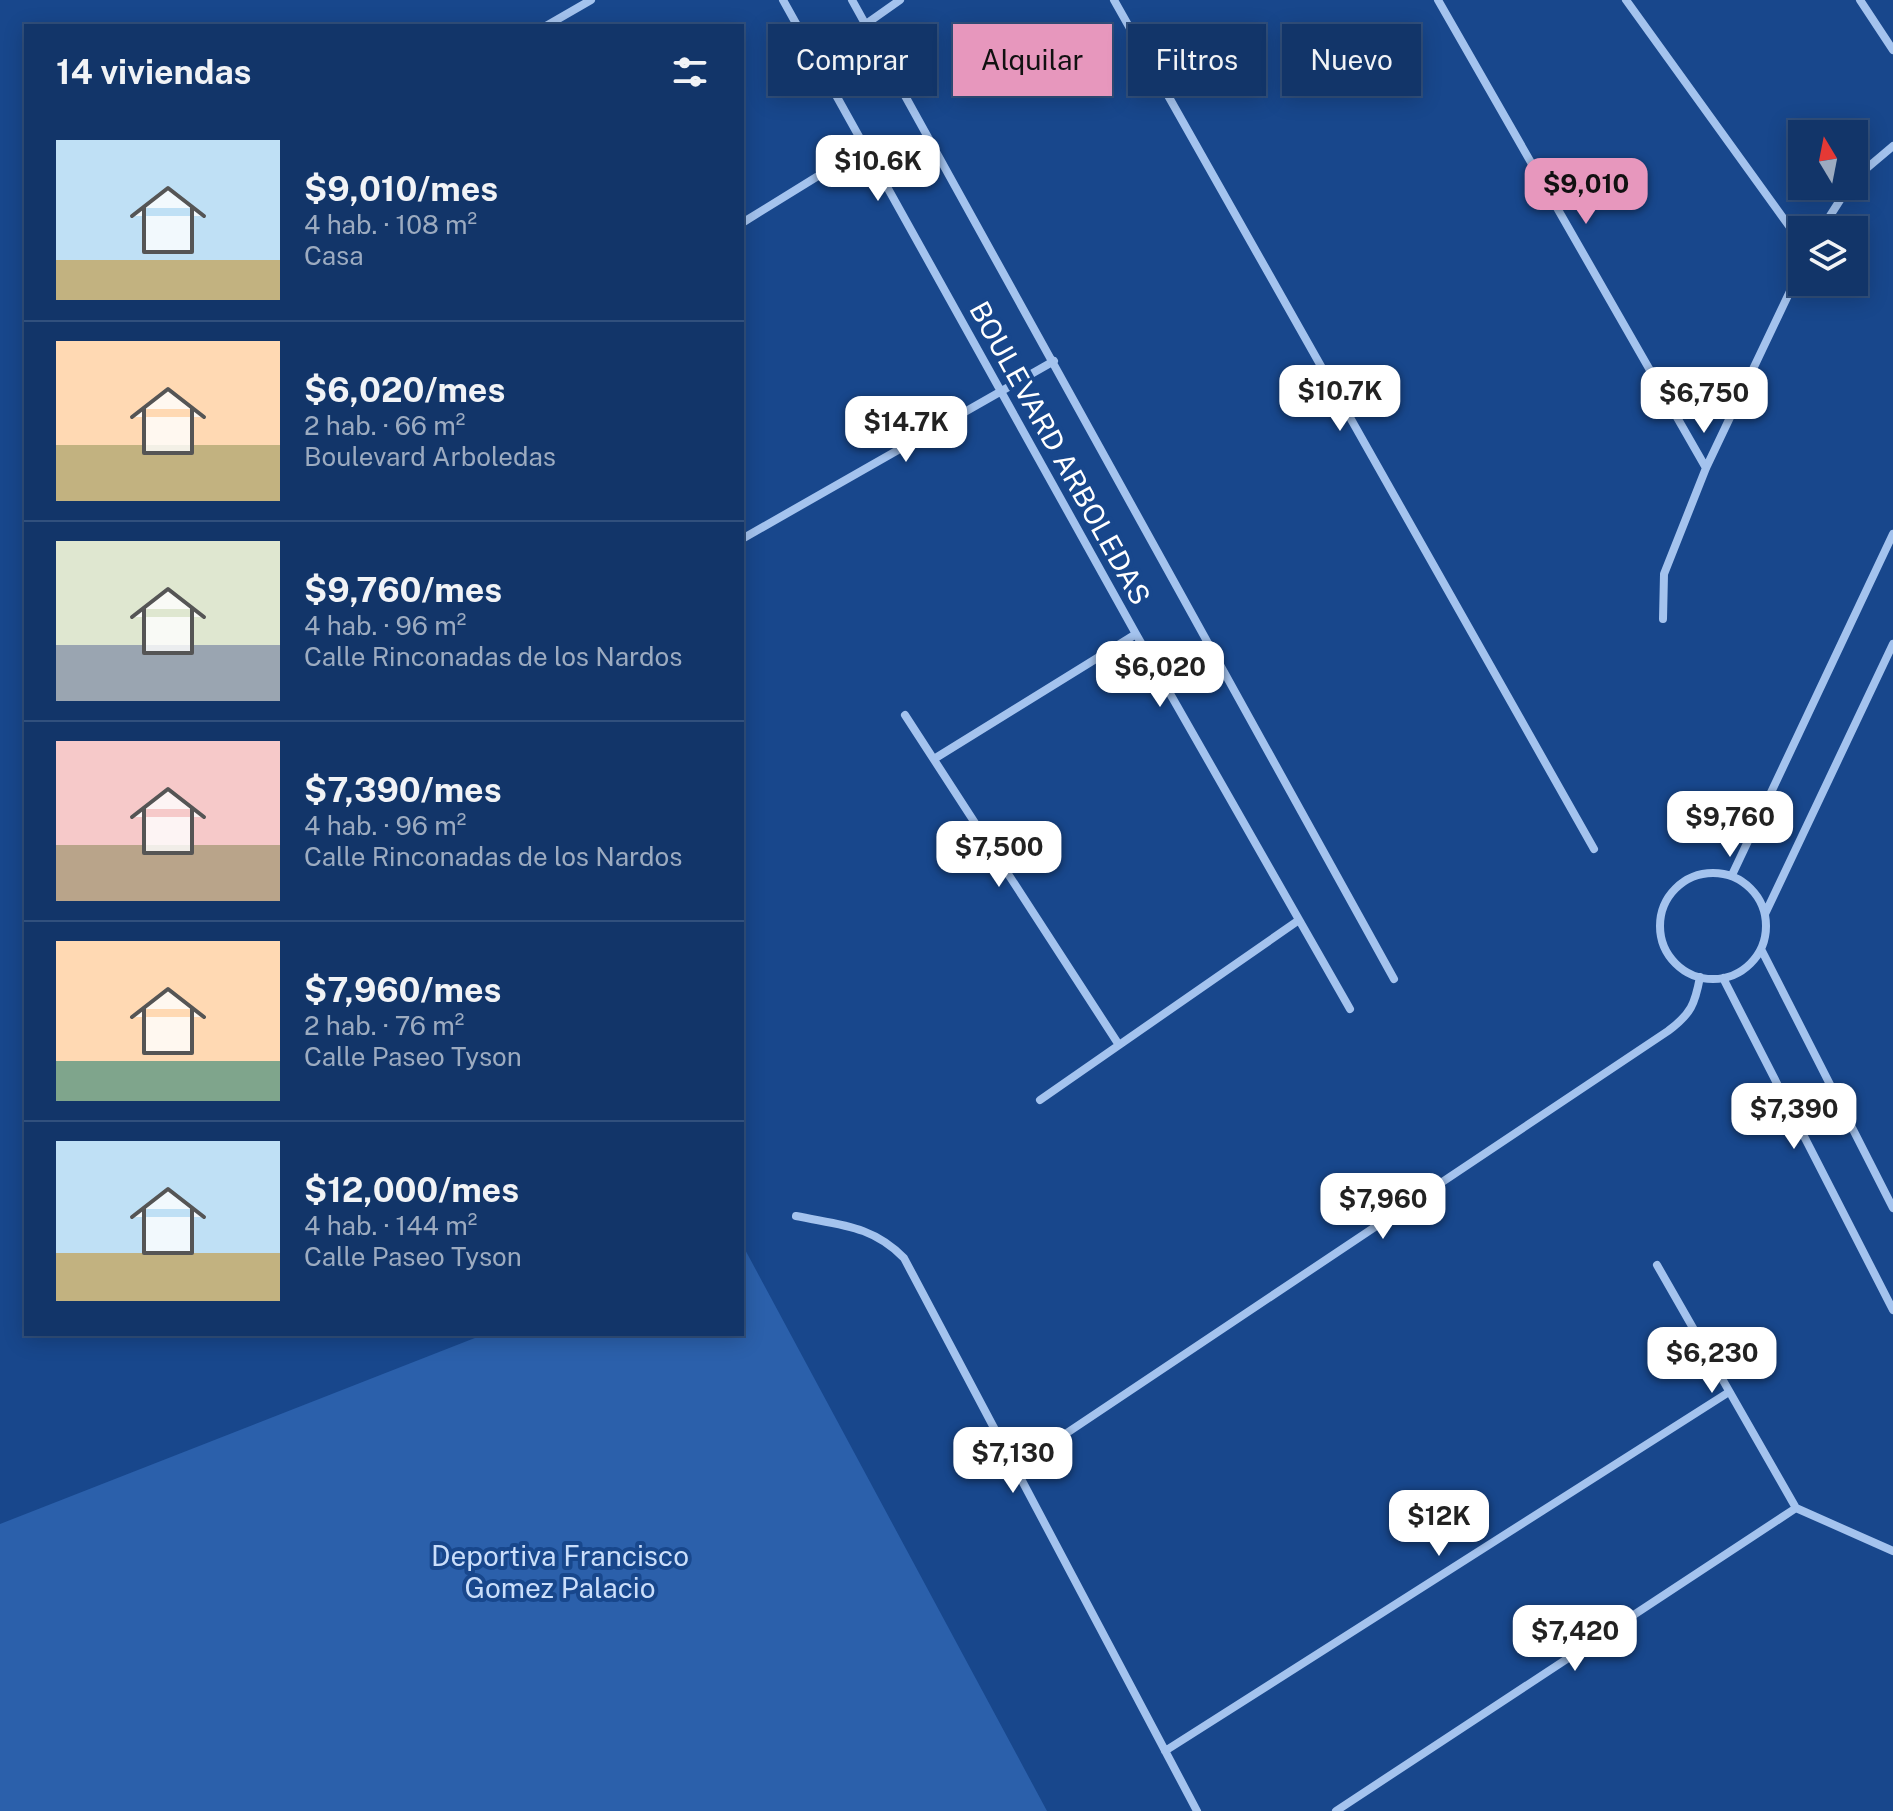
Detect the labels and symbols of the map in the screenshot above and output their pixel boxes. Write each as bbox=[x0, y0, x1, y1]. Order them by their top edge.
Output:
north arrow bbox=[1788, 120, 1868, 200]
pin: $10.6K bbox=[813, 135, 943, 203]
pin: $9,010 bbox=[1521, 158, 1651, 226]
street label: BOULEVARD ARBOLEDAS bbox=[963, 295, 1158, 610]
pin: $10.7K bbox=[1275, 365, 1405, 433]
pin: $6,750 bbox=[1639, 367, 1769, 435]
pin: $14.7K bbox=[841, 396, 971, 464]
pin: $6,020 bbox=[1095, 641, 1225, 709]
pin: $9,760 bbox=[1665, 791, 1795, 859]
pin: $7,500 bbox=[934, 821, 1064, 889]
pin: $7,390 bbox=[1729, 1083, 1859, 1151]
pin: $7,960 bbox=[1318, 1173, 1448, 1241]
pin: $6,230 bbox=[1647, 1327, 1777, 1395]
pin: $7,130 bbox=[948, 1427, 1078, 1495]
pin: $12K bbox=[1392, 1490, 1486, 1558]
park label: Deportiva Francisco Gomez Palacio bbox=[431, 1539, 689, 1604]
pin: $7,420 bbox=[1510, 1605, 1640, 1673]

